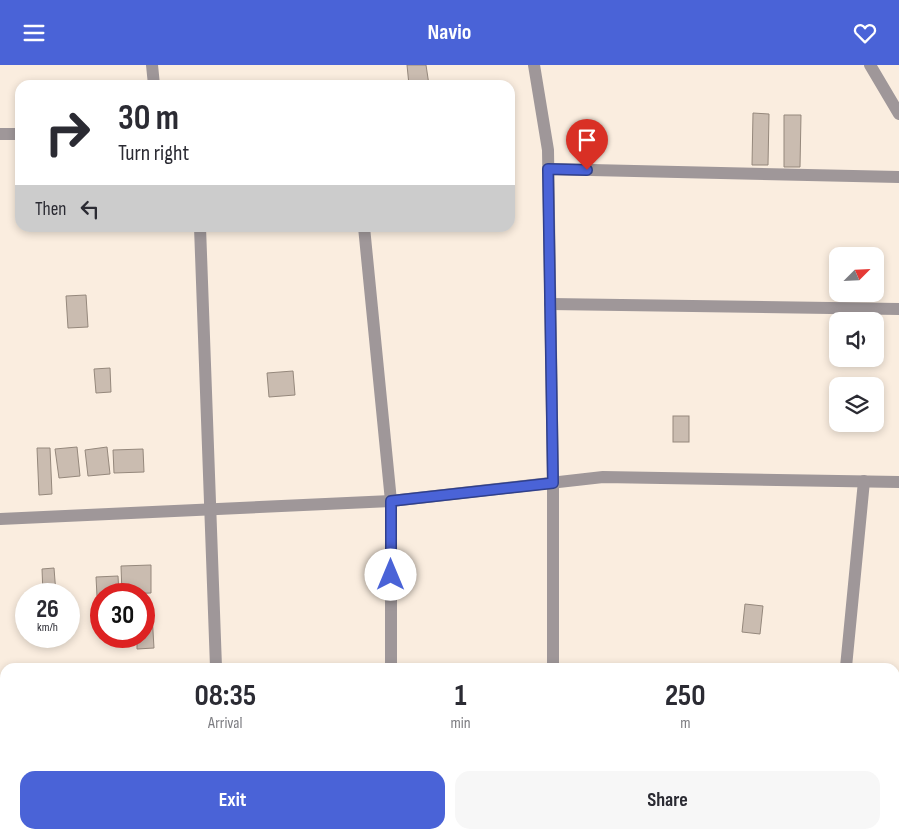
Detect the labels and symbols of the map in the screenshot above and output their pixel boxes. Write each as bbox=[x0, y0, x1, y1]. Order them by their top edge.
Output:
pin bbox=[566, 119, 608, 170]
north arrow bbox=[829, 247, 884, 303]
position arrow bbox=[364, 548, 416, 600]
speed limit sign: 30 bbox=[90, 583, 155, 648]

